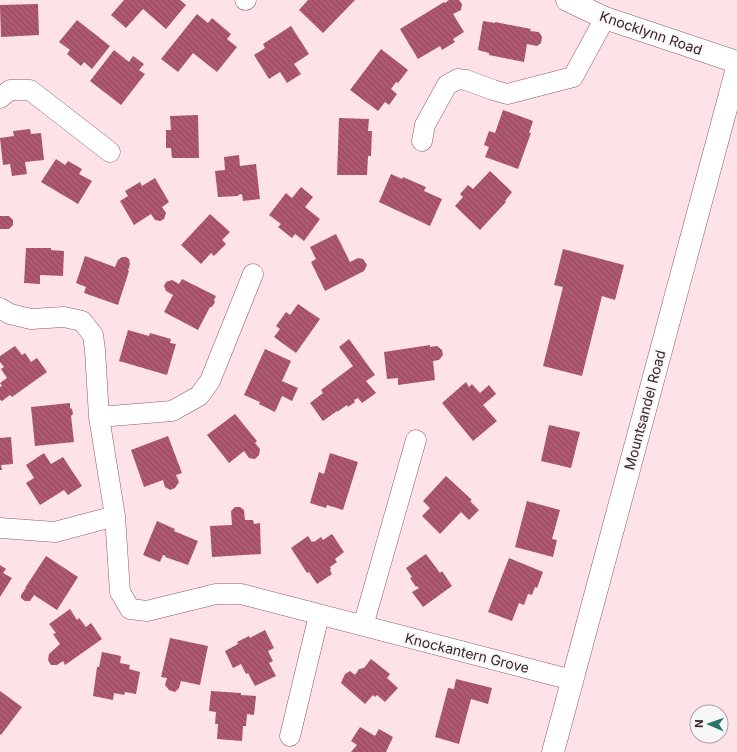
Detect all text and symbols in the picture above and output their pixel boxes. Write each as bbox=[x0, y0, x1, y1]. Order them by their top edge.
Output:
street label: Knocklynn Road bbox=[598, 7, 705, 58]
street label: Mountsandel Road bbox=[620, 348, 669, 472]
street label: Knockantern Grove bbox=[403, 629, 531, 676]
north arrow bbox=[689, 704, 729, 744]
text: N bbox=[692, 719, 706, 728]

